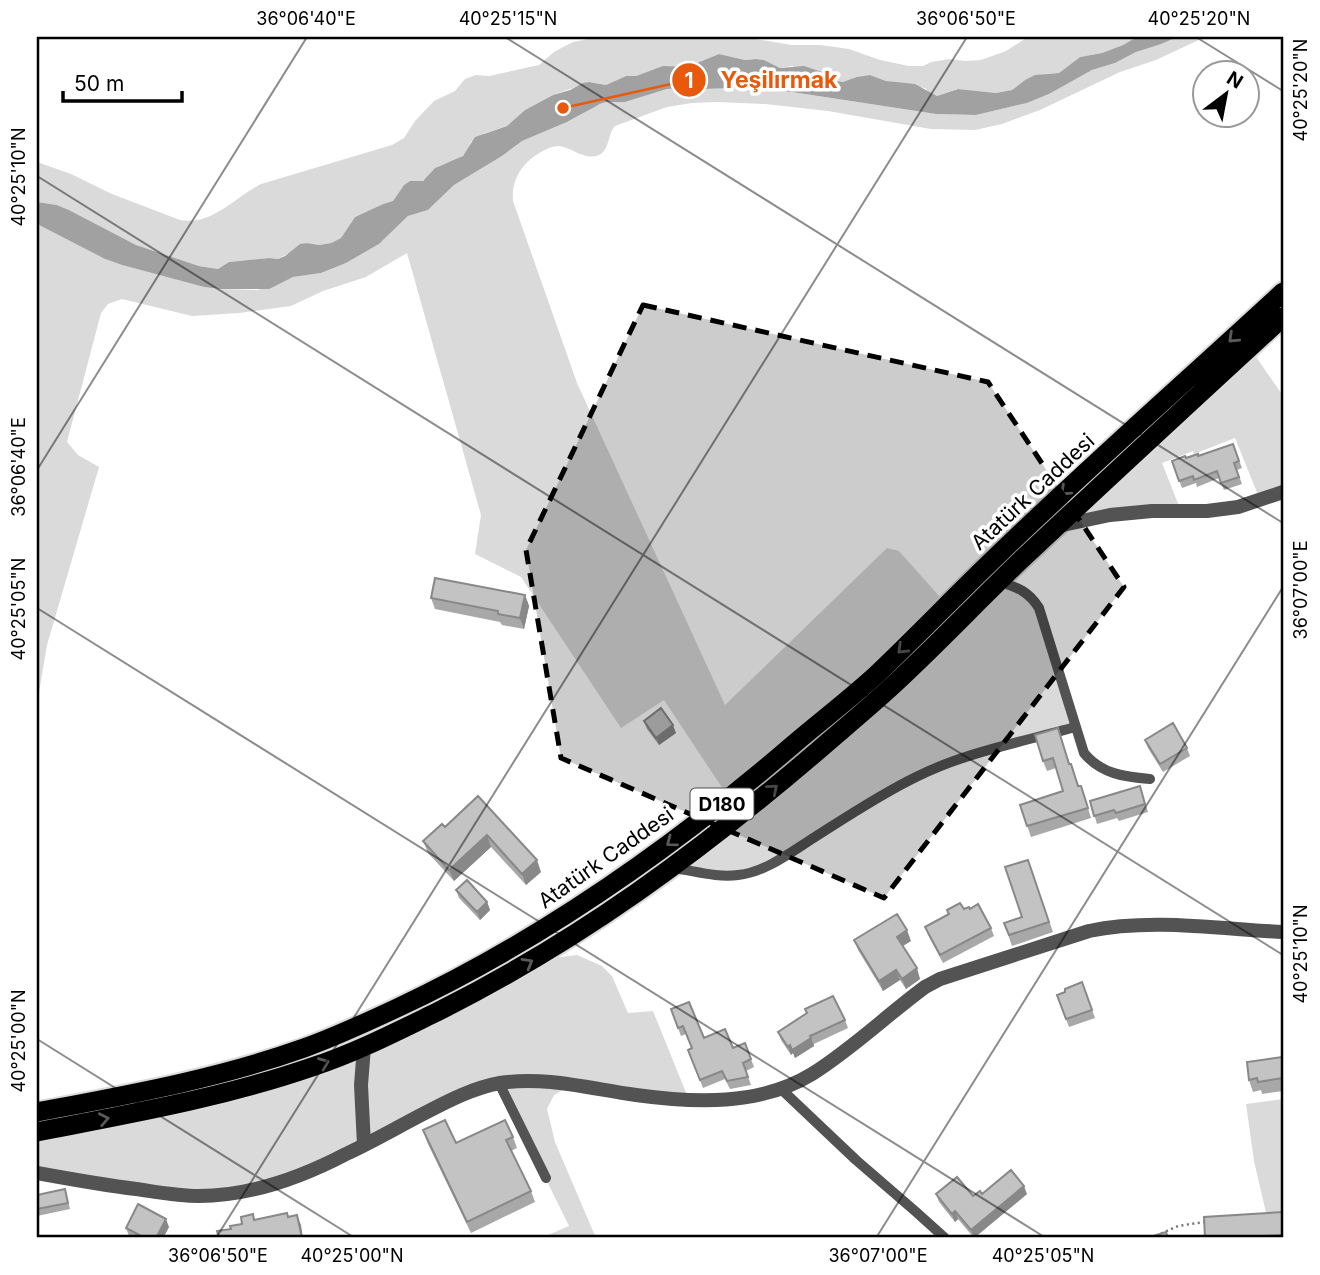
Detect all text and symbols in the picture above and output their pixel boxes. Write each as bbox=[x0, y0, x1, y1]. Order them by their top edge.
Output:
text: 36°06'40"E bbox=[256, 8, 356, 29]
text: 40°25'15"N bbox=[459, 8, 557, 29]
text: 36°06'50"E bbox=[916, 8, 1016, 29]
text: 40°25'20"N bbox=[1148, 8, 1250, 29]
text: 40°25'20"N bbox=[1290, 39, 1311, 141]
callout: Yeşilırmak bbox=[672, 58, 851, 102]
scale bar bbox=[63, 60, 182, 104]
north arrow bbox=[1190, 60, 1260, 130]
text: Yeşilırmak bbox=[721, 66, 838, 94]
text: N bbox=[1223, 66, 1247, 94]
text: 1 bbox=[684, 68, 694, 93]
text: 50 m bbox=[74, 71, 124, 96]
text: 40°25'10"N bbox=[8, 127, 29, 227]
one-way arrow bbox=[1228, 330, 1241, 342]
text: 36°06'40"E bbox=[8, 417, 29, 517]
street label: Atatürk Caddesi bbox=[966, 428, 1099, 555]
one-way arrow bbox=[1060, 483, 1073, 496]
text: 36°07'00"E bbox=[1290, 541, 1311, 639]
text: 40°25'05"N bbox=[8, 558, 29, 660]
one-way arrow bbox=[897, 641, 910, 654]
one-way arrow bbox=[765, 784, 777, 797]
road number: D180 bbox=[690, 789, 754, 820]
street label: Atatürk Caddesi bbox=[533, 802, 678, 913]
one-way arrow bbox=[666, 834, 679, 847]
text: 40°25'10"N bbox=[1290, 904, 1311, 1004]
one-way arrow bbox=[521, 958, 534, 971]
text: 40°25'00"N bbox=[8, 989, 29, 1093]
one-way arrow bbox=[317, 1057, 329, 1071]
one-way arrow bbox=[98, 1112, 110, 1127]
text: 36°06'50"E bbox=[168, 1245, 268, 1266]
text: 40°25'00"N bbox=[300, 1245, 404, 1266]
text: 36°07'00"E bbox=[829, 1245, 927, 1266]
text: 40°25'05"N bbox=[992, 1245, 1094, 1266]

